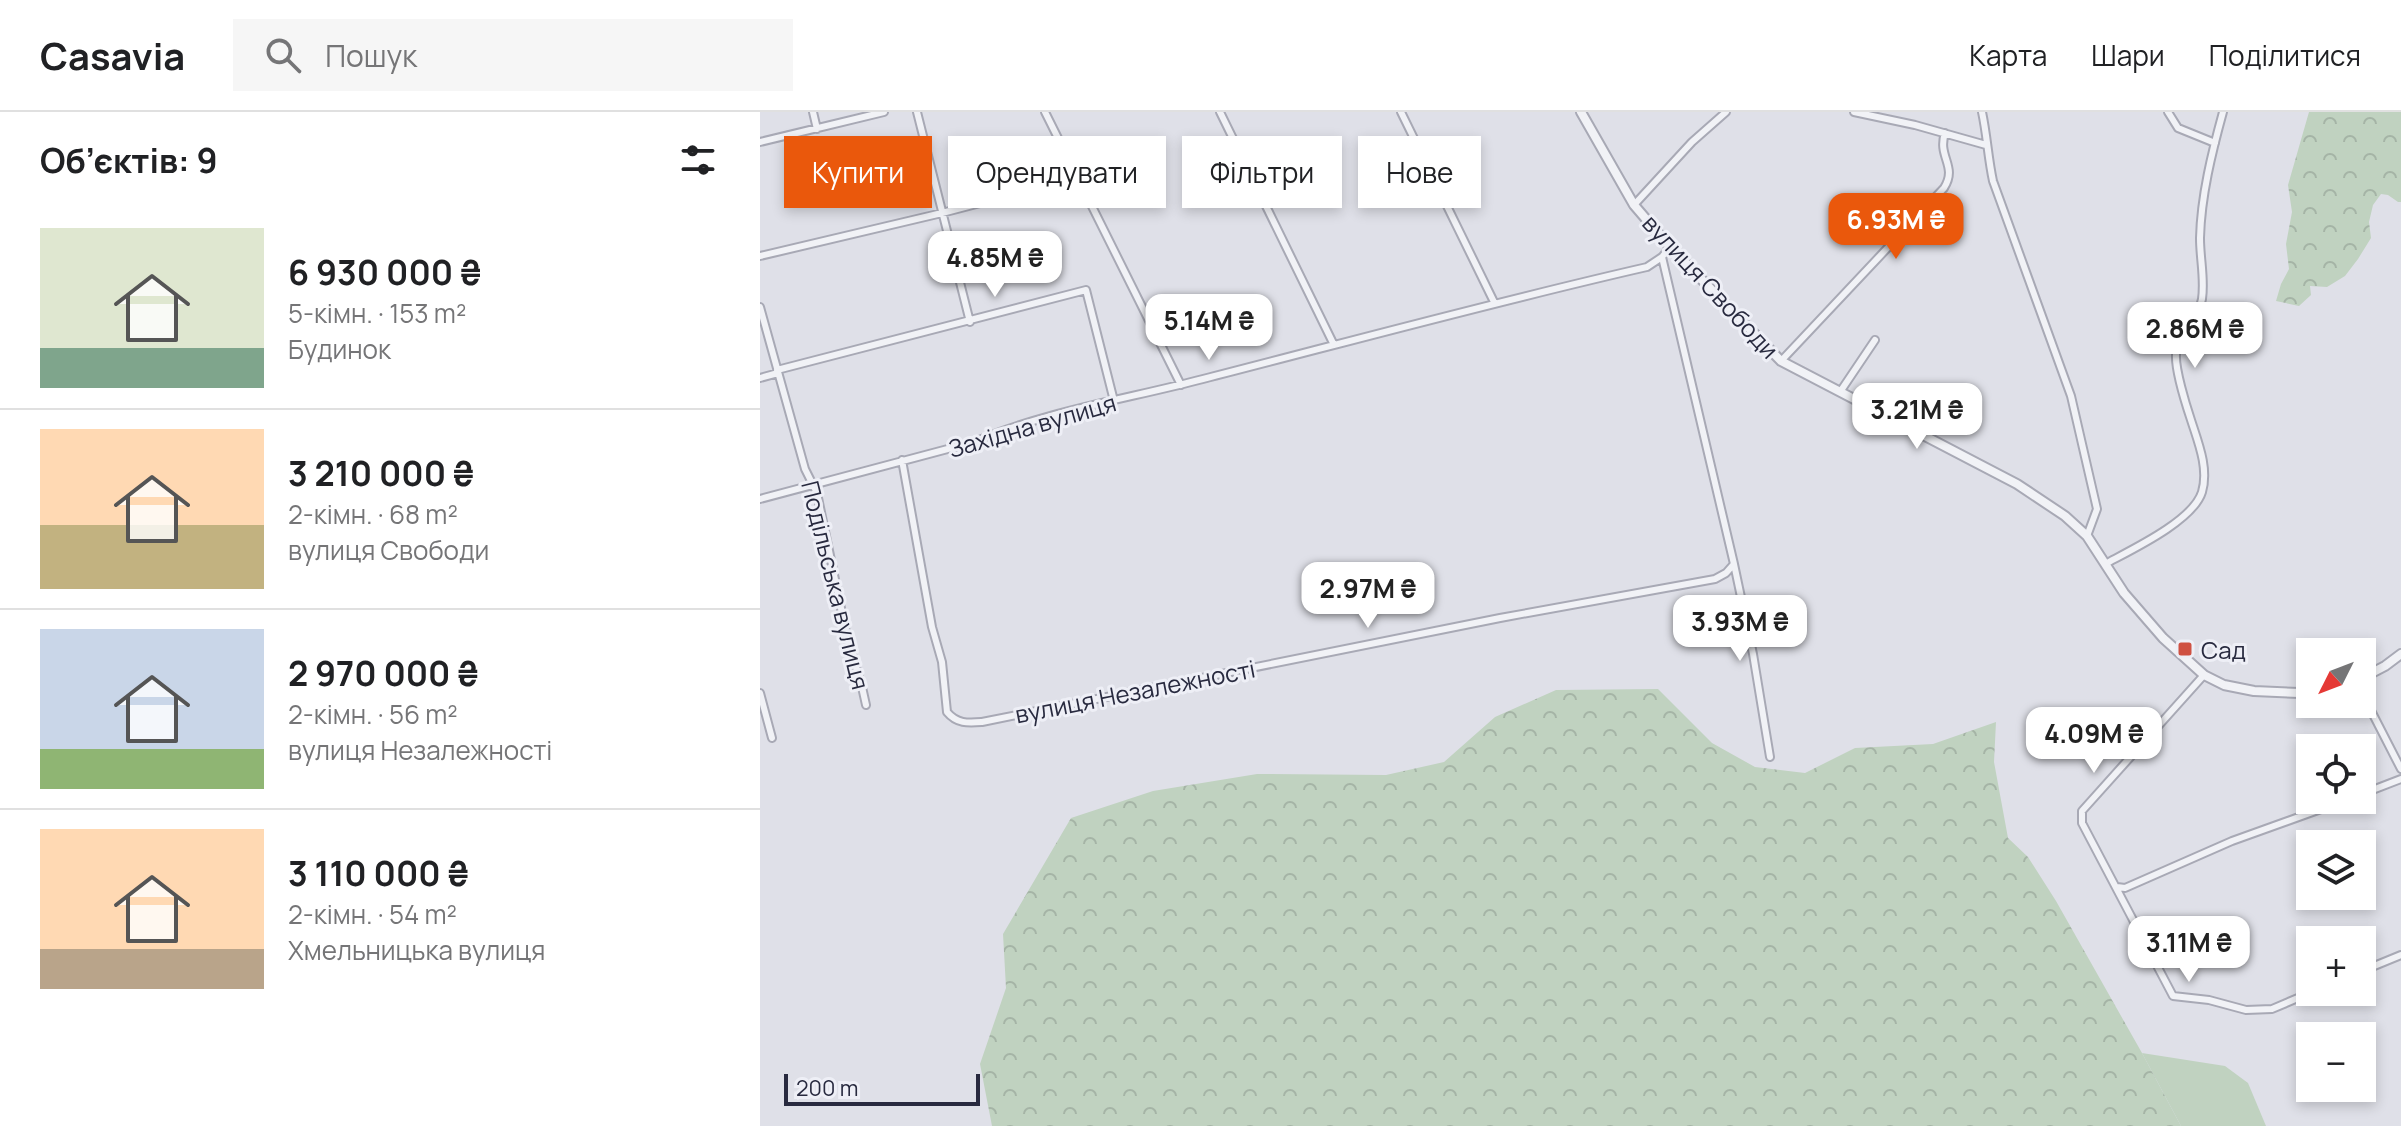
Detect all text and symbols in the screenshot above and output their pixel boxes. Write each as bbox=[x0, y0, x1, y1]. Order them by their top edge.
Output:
search box bbox=[233, 19, 793, 91]
text: Casavia bbox=[40, 29, 185, 81]
icon: search bbox=[261, 33, 305, 77]
text: Пошук bbox=[325, 35, 417, 76]
text: Карта bbox=[1969, 36, 2047, 74]
text: Шари bbox=[2091, 36, 2165, 74]
text: Поділитися bbox=[2209, 36, 2361, 74]
chip: Купити bbox=[784, 136, 932, 208]
chip: Орендувати bbox=[948, 136, 1166, 208]
chip: Фільтри bbox=[1182, 136, 1342, 208]
chip: Нове bbox=[1358, 136, 1481, 208]
text: Об’єктів: 9 bbox=[40, 137, 218, 183]
icon: filters bbox=[676, 138, 720, 182]
pin: 6.93M ₴ bbox=[1822, 193, 1970, 261]
text: 6.93M ₴ bbox=[1846, 201, 1946, 237]
street label: вулиця Свободи bbox=[1636, 207, 1786, 365]
pin: 4.85M ₴ bbox=[921, 231, 1069, 299]
text: 4.85M ₴ bbox=[946, 239, 1044, 275]
text: 6 930 000 ₴ bbox=[288, 249, 481, 295]
icon: home bbox=[104, 260, 200, 356]
pin: 5.14M ₴ bbox=[1135, 294, 1283, 362]
text: 5-кімн. · 153 m² bbox=[288, 295, 466, 331]
text: 5.14M ₴ bbox=[1164, 302, 1254, 338]
pin: 2.86M ₴ bbox=[2121, 302, 2269, 370]
text: 2.86M ₴ bbox=[2145, 310, 2245, 346]
text: Будинок bbox=[288, 331, 391, 367]
pin: 3.21M ₴ bbox=[1843, 383, 1991, 451]
street label: Західна вулиця bbox=[944, 385, 1120, 465]
text: 3.21M ₴ bbox=[1870, 391, 1964, 427]
text: 3 210 000 ₴ bbox=[288, 450, 474, 496]
icon: home bbox=[104, 461, 200, 557]
street label: Подільська вулиця bbox=[794, 477, 878, 693]
text: 2-кімн. · 68 m² bbox=[288, 496, 458, 532]
text: вулиця Свободи bbox=[288, 532, 489, 568]
pin: 2.97M ₴ bbox=[1294, 562, 1442, 630]
text: 2.97M ₴ bbox=[1319, 570, 1417, 606]
pin: 3.93M ₴ bbox=[1666, 595, 1814, 663]
text: 3.93M ₴ bbox=[1691, 603, 1789, 639]
place label: Сад bbox=[2201, 633, 2246, 666]
north arrow bbox=[2296, 638, 2376, 718]
map controls bbox=[2296, 638, 2376, 1102]
marker: Сад bbox=[2176, 640, 2194, 658]
text: 2 970 000 ₴ bbox=[288, 650, 479, 696]
street label: вулиця Незалежності bbox=[1012, 652, 1258, 730]
icon: home bbox=[104, 661, 200, 757]
text: 2-кімн. · 56 m² bbox=[288, 696, 458, 732]
pin: 4.09M ₴ bbox=[2020, 707, 2168, 775]
text: 4.09M ₴ bbox=[2044, 715, 2144, 751]
text: вулиця Незалежності bbox=[288, 732, 552, 768]
button: locate bbox=[2296, 734, 2376, 814]
button: layers bbox=[2296, 830, 2376, 910]
text: 3 110 000 ₴ bbox=[288, 850, 469, 896]
icon: home bbox=[104, 861, 200, 957]
text: 2-кімн. · 54 m² bbox=[288, 896, 457, 932]
pin: 3.11M ₴ bbox=[2115, 916, 2263, 984]
text: 3.11M ₴ bbox=[2146, 924, 2232, 960]
button: + bbox=[2296, 926, 2376, 1006]
text: Хмельницька вулиця bbox=[288, 932, 545, 968]
button: − bbox=[2296, 1022, 2376, 1102]
scale bar bbox=[784, 1070, 980, 1106]
text: 200 m bbox=[796, 1073, 858, 1103]

